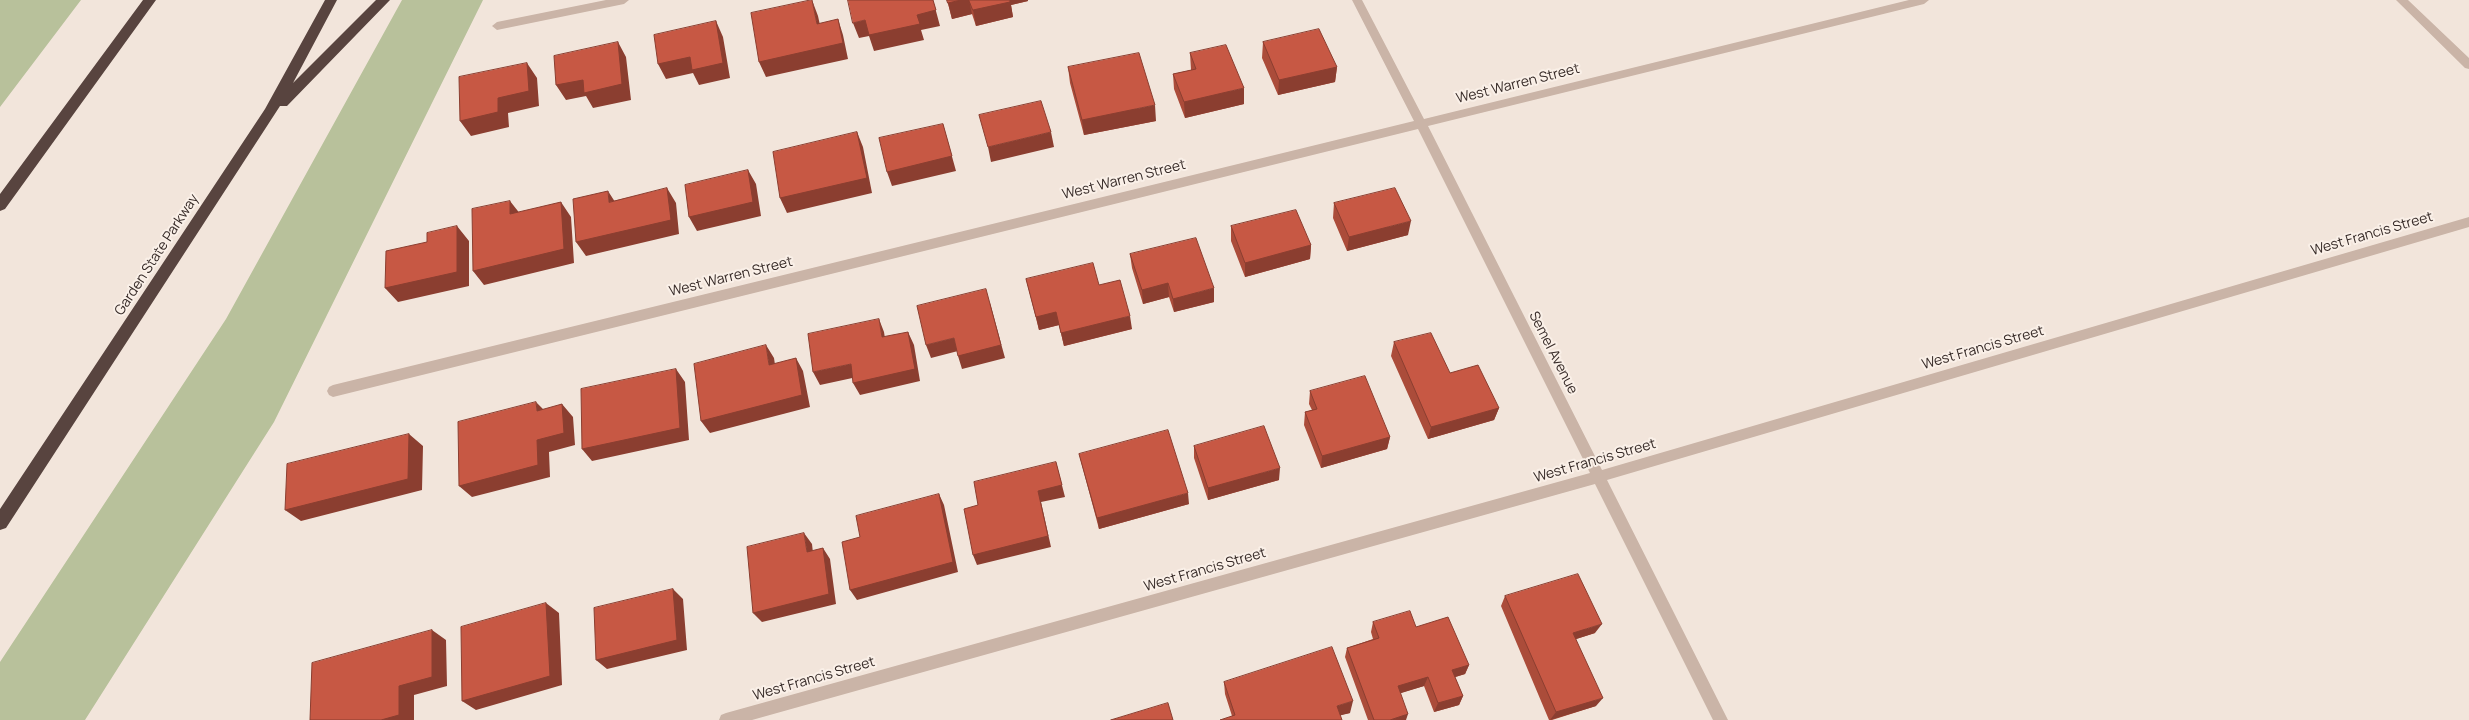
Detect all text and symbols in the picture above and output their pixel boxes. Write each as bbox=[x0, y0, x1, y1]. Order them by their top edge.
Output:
street label: West Warren Street bbox=[1455, 61, 1581, 107]
street label: West Warren Street bbox=[1061, 157, 1187, 203]
street label: Garden State Parkway bbox=[111, 191, 203, 319]
street label: West Francis Street bbox=[2309, 209, 2435, 259]
street label: West Warren Street bbox=[668, 254, 794, 300]
street label: Semel Avenue bbox=[1525, 309, 1581, 397]
street label: West Francis Street bbox=[1920, 323, 2046, 373]
street label: West Francis Street bbox=[1532, 436, 1658, 486]
street label: West Francis Street bbox=[1142, 545, 1268, 595]
street label: West Francis Street bbox=[751, 654, 877, 704]

